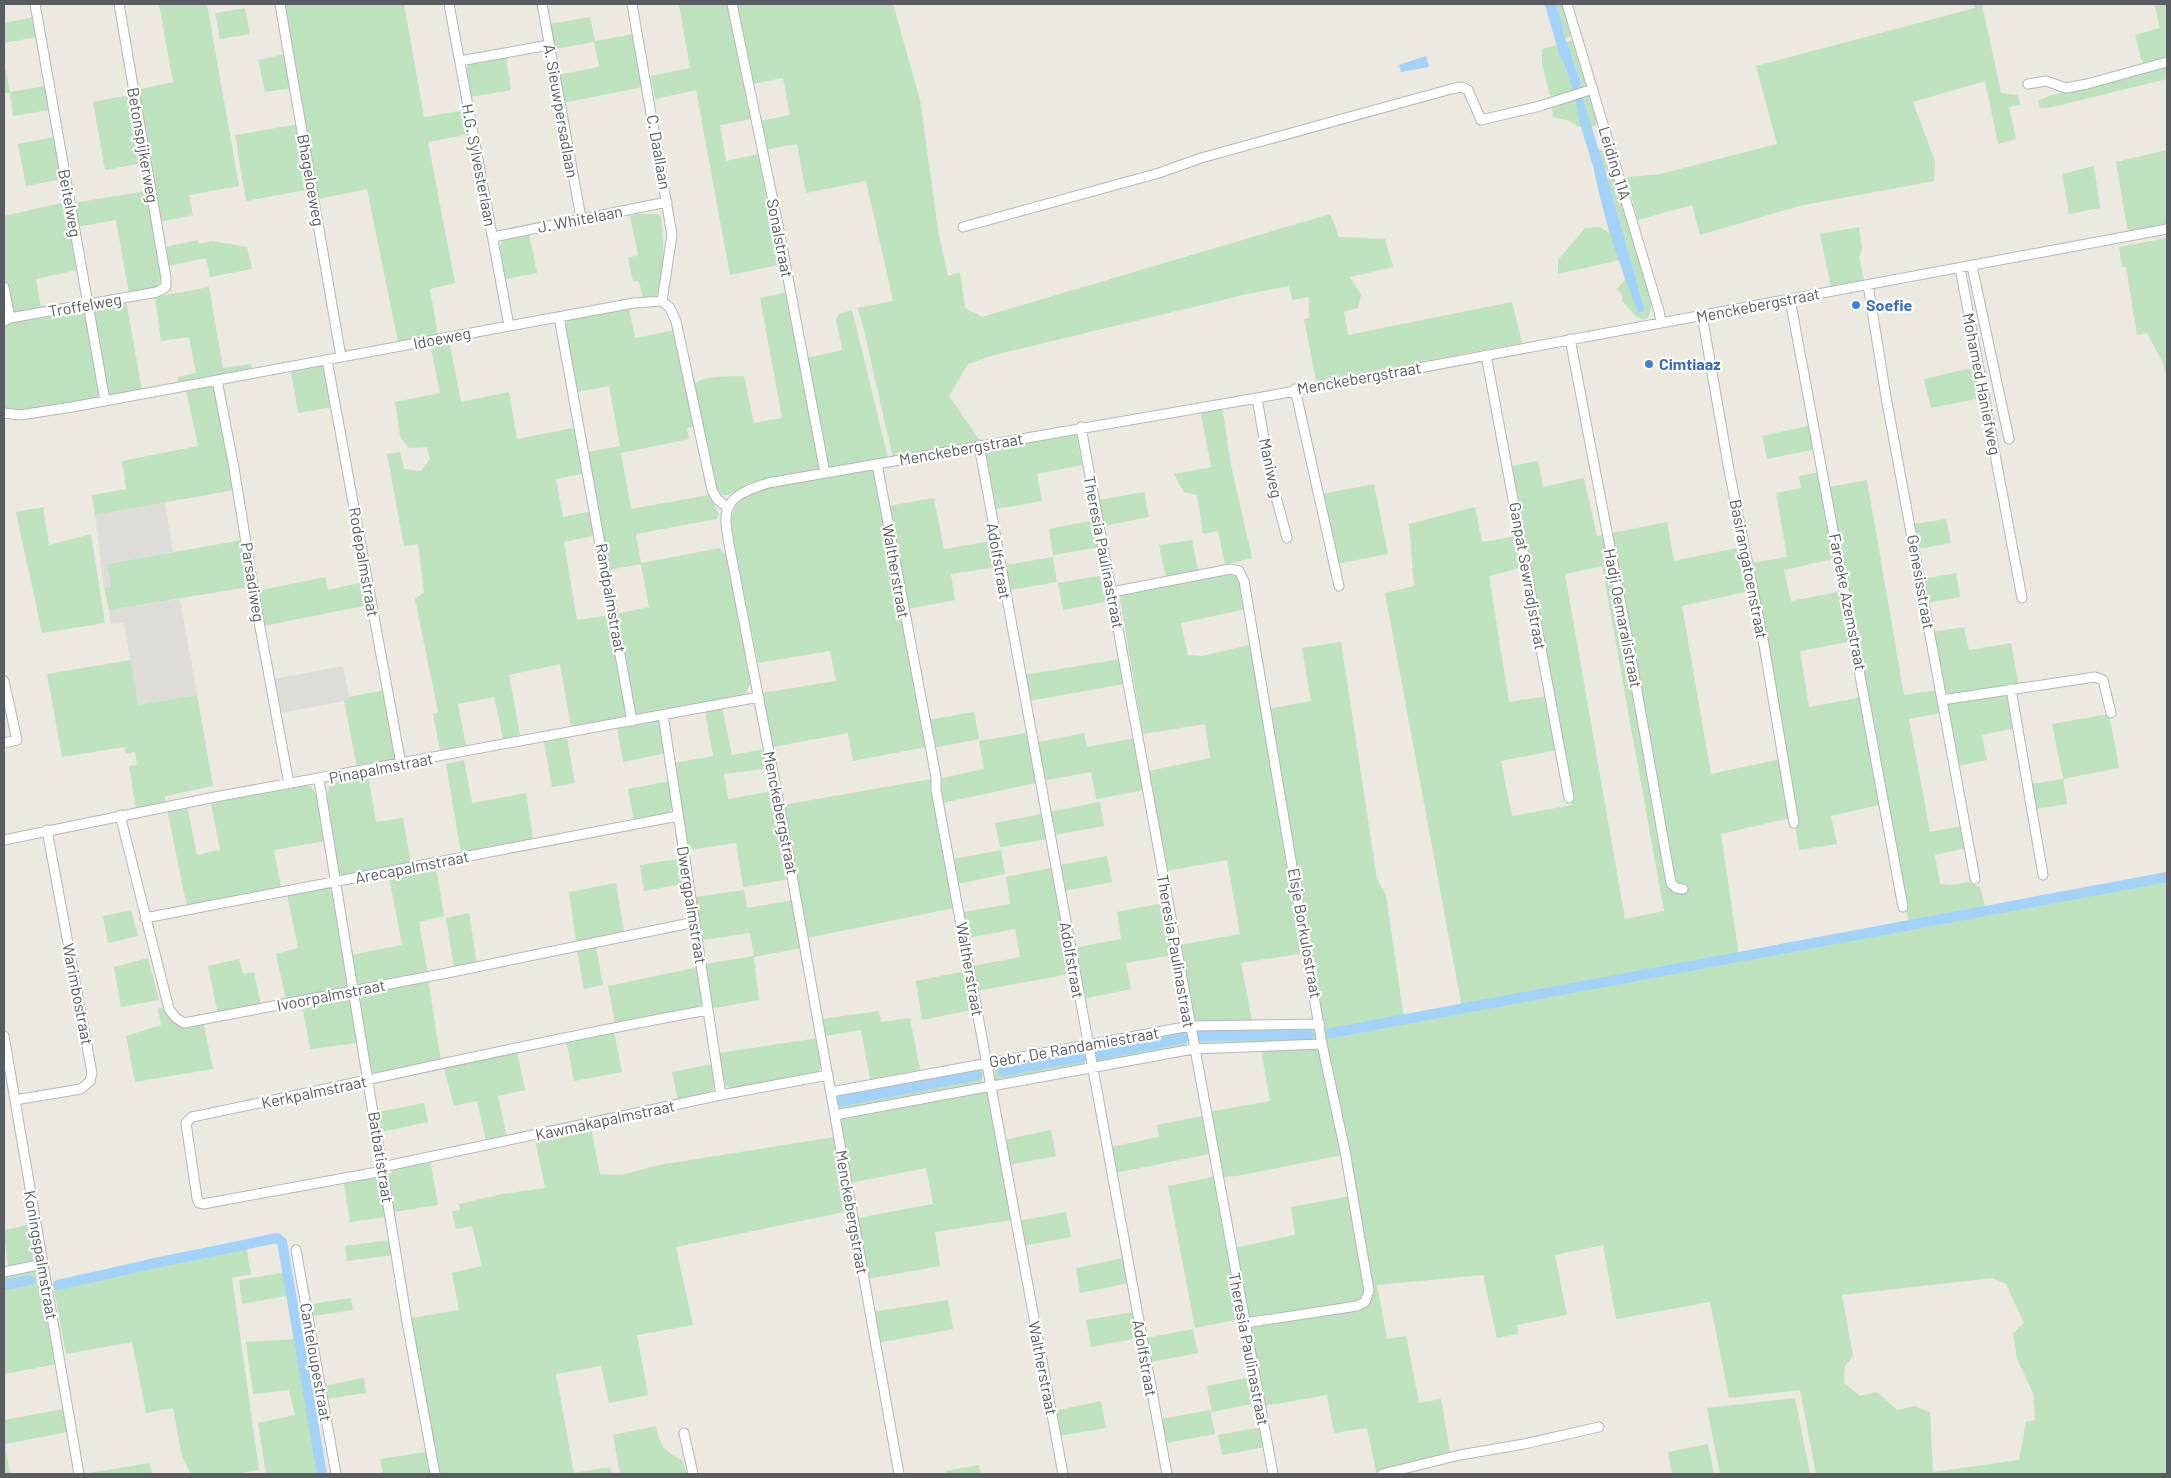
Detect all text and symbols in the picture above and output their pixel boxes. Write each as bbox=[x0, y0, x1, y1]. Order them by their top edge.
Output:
street label: A. Sieuwpersadlaan bbox=[540, 42, 583, 179]
street label: Betonspijkerweg bbox=[124, 86, 163, 204]
street label: H.G. Sylvesterlaan bbox=[458, 102, 501, 228]
street label: C. Daallaan bbox=[644, 113, 675, 191]
street label: Leiding 11A bbox=[1595, 124, 1636, 202]
street label: Bhageloeweg bbox=[294, 132, 329, 227]
street label: Beitelweg bbox=[55, 167, 86, 238]
street label: Sonalstraat bbox=[764, 197, 797, 279]
street label: J. Whitelaan bbox=[536, 201, 624, 236]
street label: Menckebergstraat bbox=[1694, 283, 1821, 326]
street label: Troffelweg bbox=[47, 289, 123, 320]
place label: Soefie bbox=[1866, 295, 1912, 314]
marker: Soefie bbox=[1850, 299, 1862, 311]
street label: Mohamed Haniefweg bbox=[1959, 311, 2006, 457]
street label: Idoeweg bbox=[411, 323, 472, 352]
place label: Cimtiaaz bbox=[1659, 354, 1721, 373]
street label: Menckebergstraat bbox=[1295, 357, 1422, 398]
marker: Cimtiaaz bbox=[1643, 358, 1655, 370]
street label: Menckebergstraat bbox=[897, 428, 1024, 469]
street label: Maniweg bbox=[1256, 436, 1287, 500]
street label: Theresia Paulinastraat bbox=[1080, 474, 1129, 630]
street label: Basirangatoenstraat bbox=[1727, 497, 1772, 640]
street label: Ganpat Sewradjstraat bbox=[1506, 501, 1551, 651]
street label: Rodepalmstraat bbox=[345, 506, 383, 618]
street label: Adolfstraat bbox=[983, 521, 1016, 601]
street label: Waltherstraat bbox=[879, 522, 914, 619]
street label: Faroeke Azemstraat bbox=[1826, 532, 1871, 672]
street label: Genesisstraat bbox=[1904, 533, 1939, 631]
street label: Parsadiweg bbox=[238, 541, 269, 623]
street label: Randpalmstraat bbox=[593, 542, 630, 654]
street label: Hadji Oemaralistraat bbox=[1601, 547, 1646, 689]
street label: Pinapalmstraat bbox=[327, 748, 435, 787]
street label: Menckebergstraat bbox=[760, 749, 803, 876]
street label: Dwergpalmstraat bbox=[674, 845, 711, 965]
street label: Arecapalmstraat bbox=[353, 846, 471, 887]
street label: Elsje Borkulostraat bbox=[1285, 866, 1326, 999]
street label: Theresia Paulinastraat bbox=[1154, 873, 1199, 1029]
street label: Waltherstraat bbox=[953, 920, 988, 1017]
street label: Adolfstraat bbox=[1056, 920, 1089, 1000]
street label: Warimbostraat bbox=[59, 941, 98, 1046]
street label: Ivoorpalmstraat bbox=[275, 975, 387, 1014]
street label: Gebr. De Randamiestraat bbox=[988, 1022, 1160, 1071]
street label: Kerkpalmstraat bbox=[259, 1071, 368, 1112]
street label: Kawmakapalmstraat bbox=[533, 1095, 676, 1144]
street label: Batbatistraat bbox=[365, 1110, 398, 1204]
street label: Menckebergstraat bbox=[832, 1148, 873, 1275]
street label: Koningspalmstraat bbox=[21, 1189, 62, 1321]
street label: Theresia Paulinastraat bbox=[1225, 1271, 1274, 1427]
street label: Canteloupestraat bbox=[297, 1301, 336, 1423]
street label: Adolfstraat bbox=[1129, 1318, 1162, 1398]
street label: Waltherstraat bbox=[1025, 1319, 1062, 1416]

